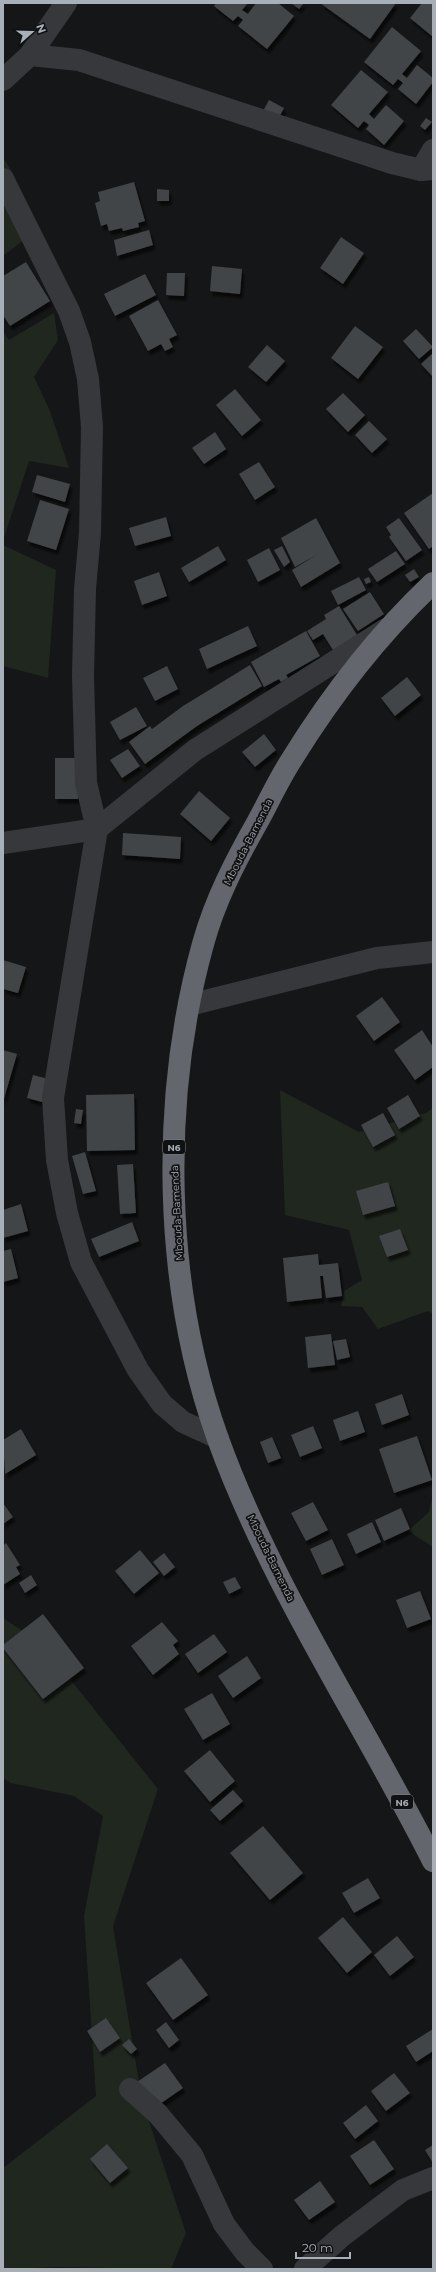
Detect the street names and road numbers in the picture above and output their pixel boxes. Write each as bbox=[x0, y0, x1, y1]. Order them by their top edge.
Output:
street label: Mbouda-Bamenda bbox=[221, 797, 275, 887]
road number: N6 bbox=[163, 1140, 185, 1154]
street label: Mbouda-Bamenda bbox=[168, 1165, 186, 1261]
street label: Mbouda-Bamenda bbox=[244, 1512, 298, 1604]
road number: N6 bbox=[391, 1795, 413, 1809]

